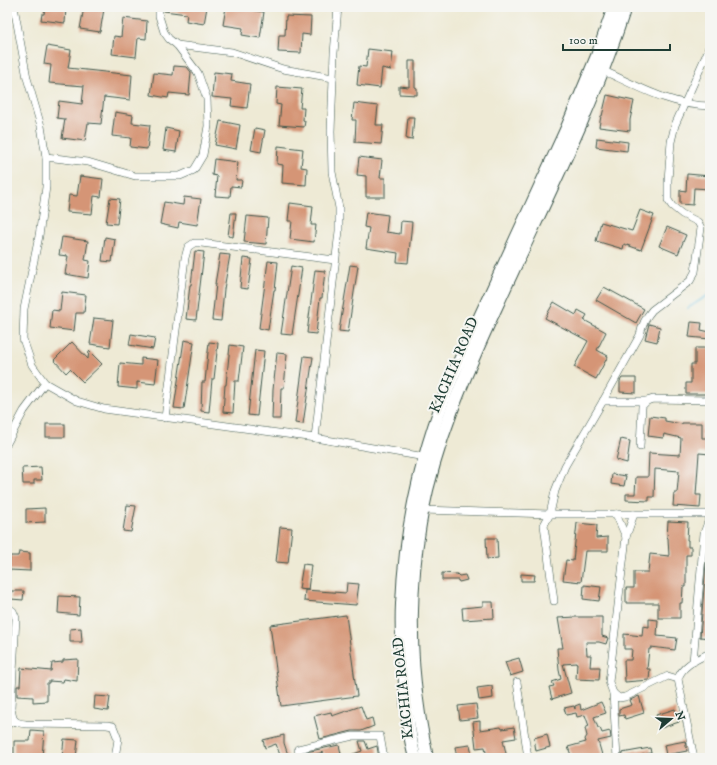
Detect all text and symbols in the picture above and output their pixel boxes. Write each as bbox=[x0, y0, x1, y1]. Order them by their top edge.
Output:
scale bar bbox=[563, 26, 670, 52]
text: 100 m bbox=[569, 33, 598, 48]
street label: KACHIA ROAD bbox=[425, 314, 483, 416]
street label: KACHIA ROAD bbox=[388, 636, 418, 740]
north arrow bbox=[651, 699, 691, 739]
text: N bbox=[671, 710, 688, 723]

